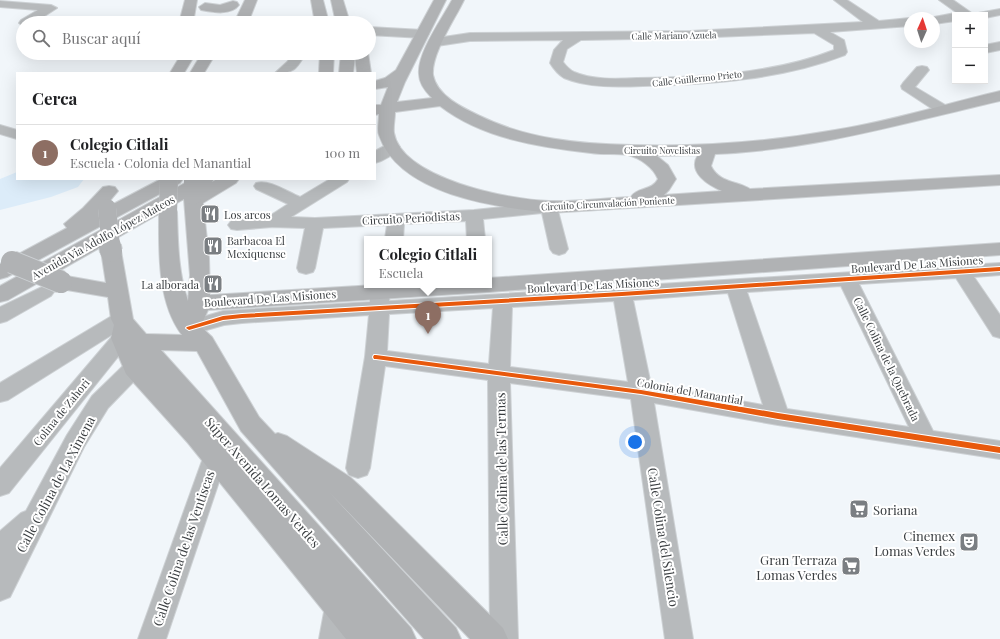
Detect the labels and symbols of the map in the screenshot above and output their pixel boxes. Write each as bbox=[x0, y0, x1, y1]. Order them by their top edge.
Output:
north arrow bbox=[904, 12, 940, 48]
street label: Calle Mariano Azuela bbox=[631, 28, 717, 42]
street label: Calle Guillermo Prieto bbox=[652, 67, 742, 89]
street label: Circuito Novelistas bbox=[624, 144, 700, 156]
street label: Avenida Via Adolfo López Mateos bbox=[28, 191, 177, 283]
street label: Circuito Circunvalación Poniente bbox=[541, 193, 676, 212]
restaurant icon: Los arcos bbox=[199, 203, 221, 225]
place label: Los arcos bbox=[224, 207, 271, 222]
street label: Circuito Periodistas bbox=[362, 208, 460, 228]
place label: Barbacoa El Mexiquense bbox=[227, 233, 286, 261]
restaurant icon: Barbacoa El Mexiquense bbox=[202, 235, 224, 257]
street label: Boulevard De Las Misiones bbox=[850, 252, 984, 276]
restaurant icon: La alborada bbox=[202, 273, 224, 295]
street label: Boulevard De Las Misiones bbox=[527, 274, 660, 296]
place label: La alborada bbox=[141, 277, 200, 292]
street label: Boulevard De Las Misiones bbox=[203, 286, 337, 310]
street label: Calle Colina de la Quebrada bbox=[850, 295, 924, 424]
pin: 1 bbox=[415, 301, 441, 334]
street label: Colonia del Manantial bbox=[636, 374, 744, 408]
street label: Colina de Zahori bbox=[29, 375, 93, 449]
street label: Calle Colina de las Termas bbox=[491, 392, 511, 546]
street label: Calle Colina de La Ximena bbox=[12, 412, 98, 555]
street label: Súper Avenida Lomas Verdes bbox=[202, 413, 324, 551]
your location bbox=[625, 432, 645, 452]
street label: Calle Colina del Silencio bbox=[645, 466, 683, 608]
street label: Calle Colina de las Ventiscas bbox=[148, 468, 218, 628]
supermarket icon: Soriana bbox=[848, 498, 870, 520]
place label: Soriana bbox=[873, 501, 918, 518]
place label: Cinemex Lomas Verdes bbox=[874, 527, 955, 559]
theatre icon: Cinemex Lomas Verdes bbox=[958, 531, 980, 553]
place label: Gran Terraza Lomas Verdes bbox=[756, 551, 838, 583]
supermarket icon: Gran Terraza Lomas Verdes bbox=[840, 555, 862, 577]

